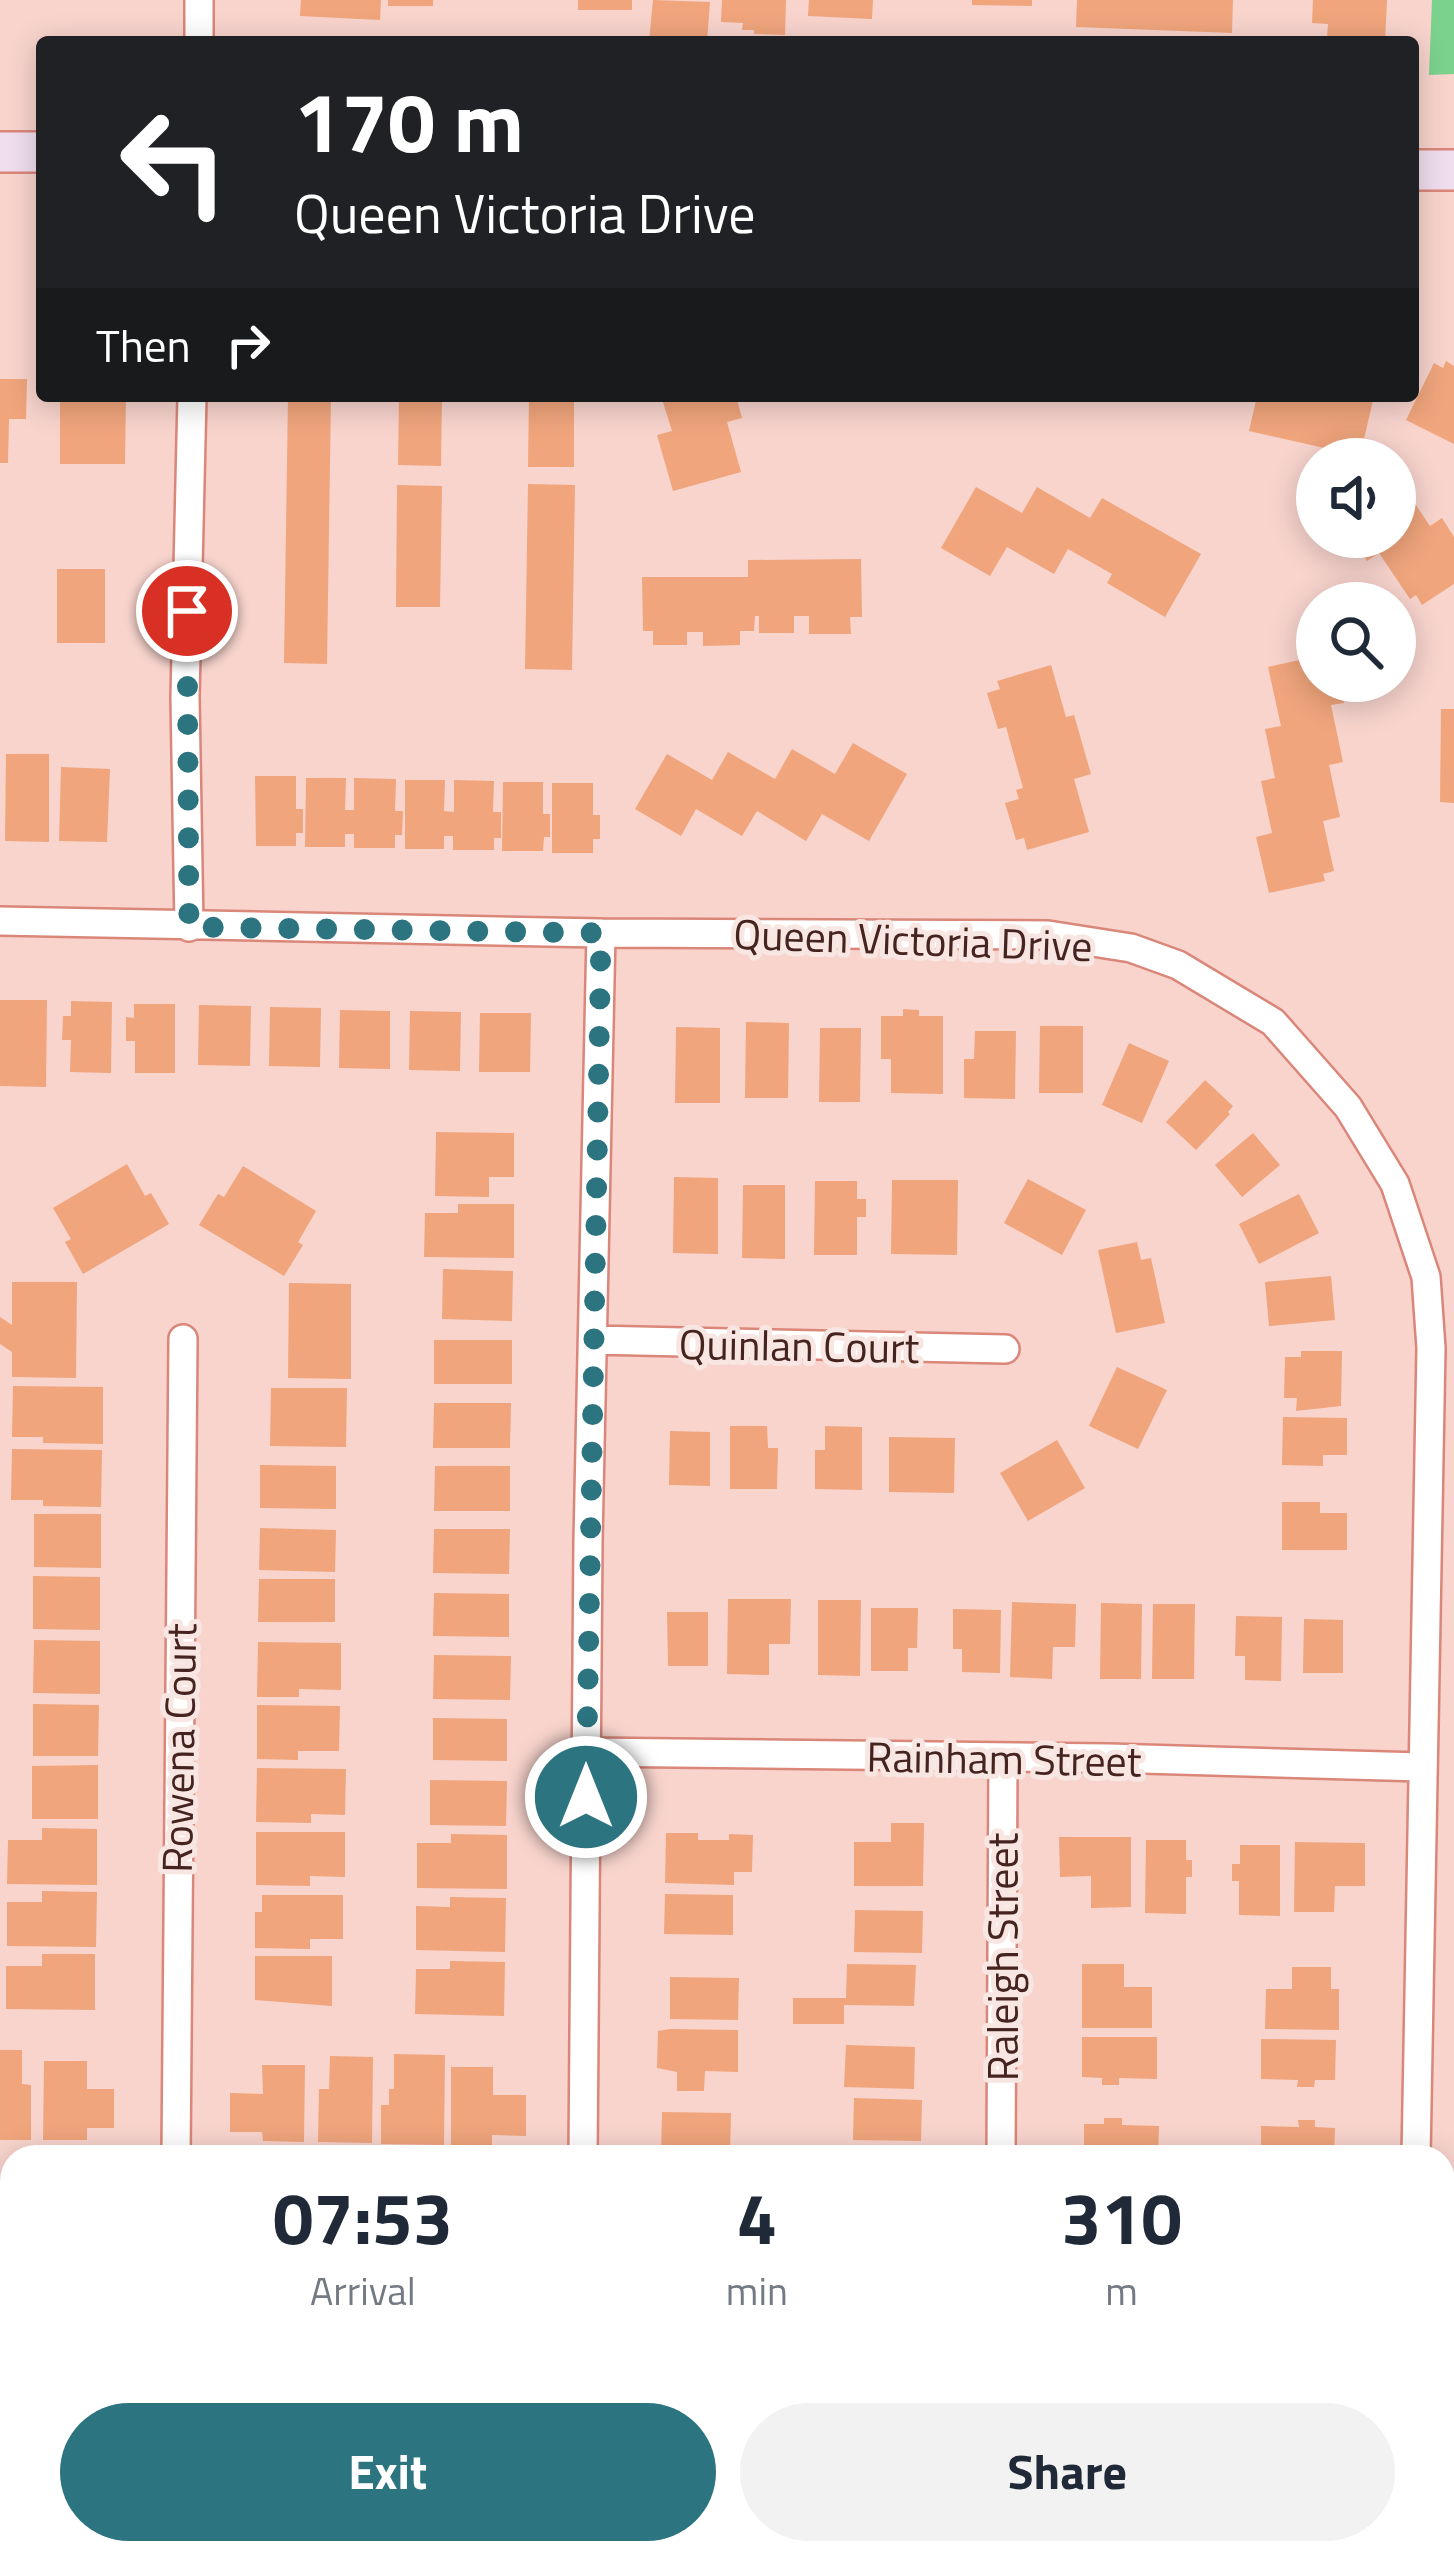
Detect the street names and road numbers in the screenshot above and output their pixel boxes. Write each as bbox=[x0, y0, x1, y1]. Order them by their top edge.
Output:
street label: Queen Victoria Drive bbox=[733, 901, 1093, 977]
street label: Quinlan Court bbox=[678, 1311, 920, 1379]
street label: Rowena Court bbox=[144, 1622, 212, 1873]
street label: Rainham Street bbox=[866, 1724, 1142, 1792]
street label: Raleigh Street bbox=[970, 1832, 1034, 2081]

